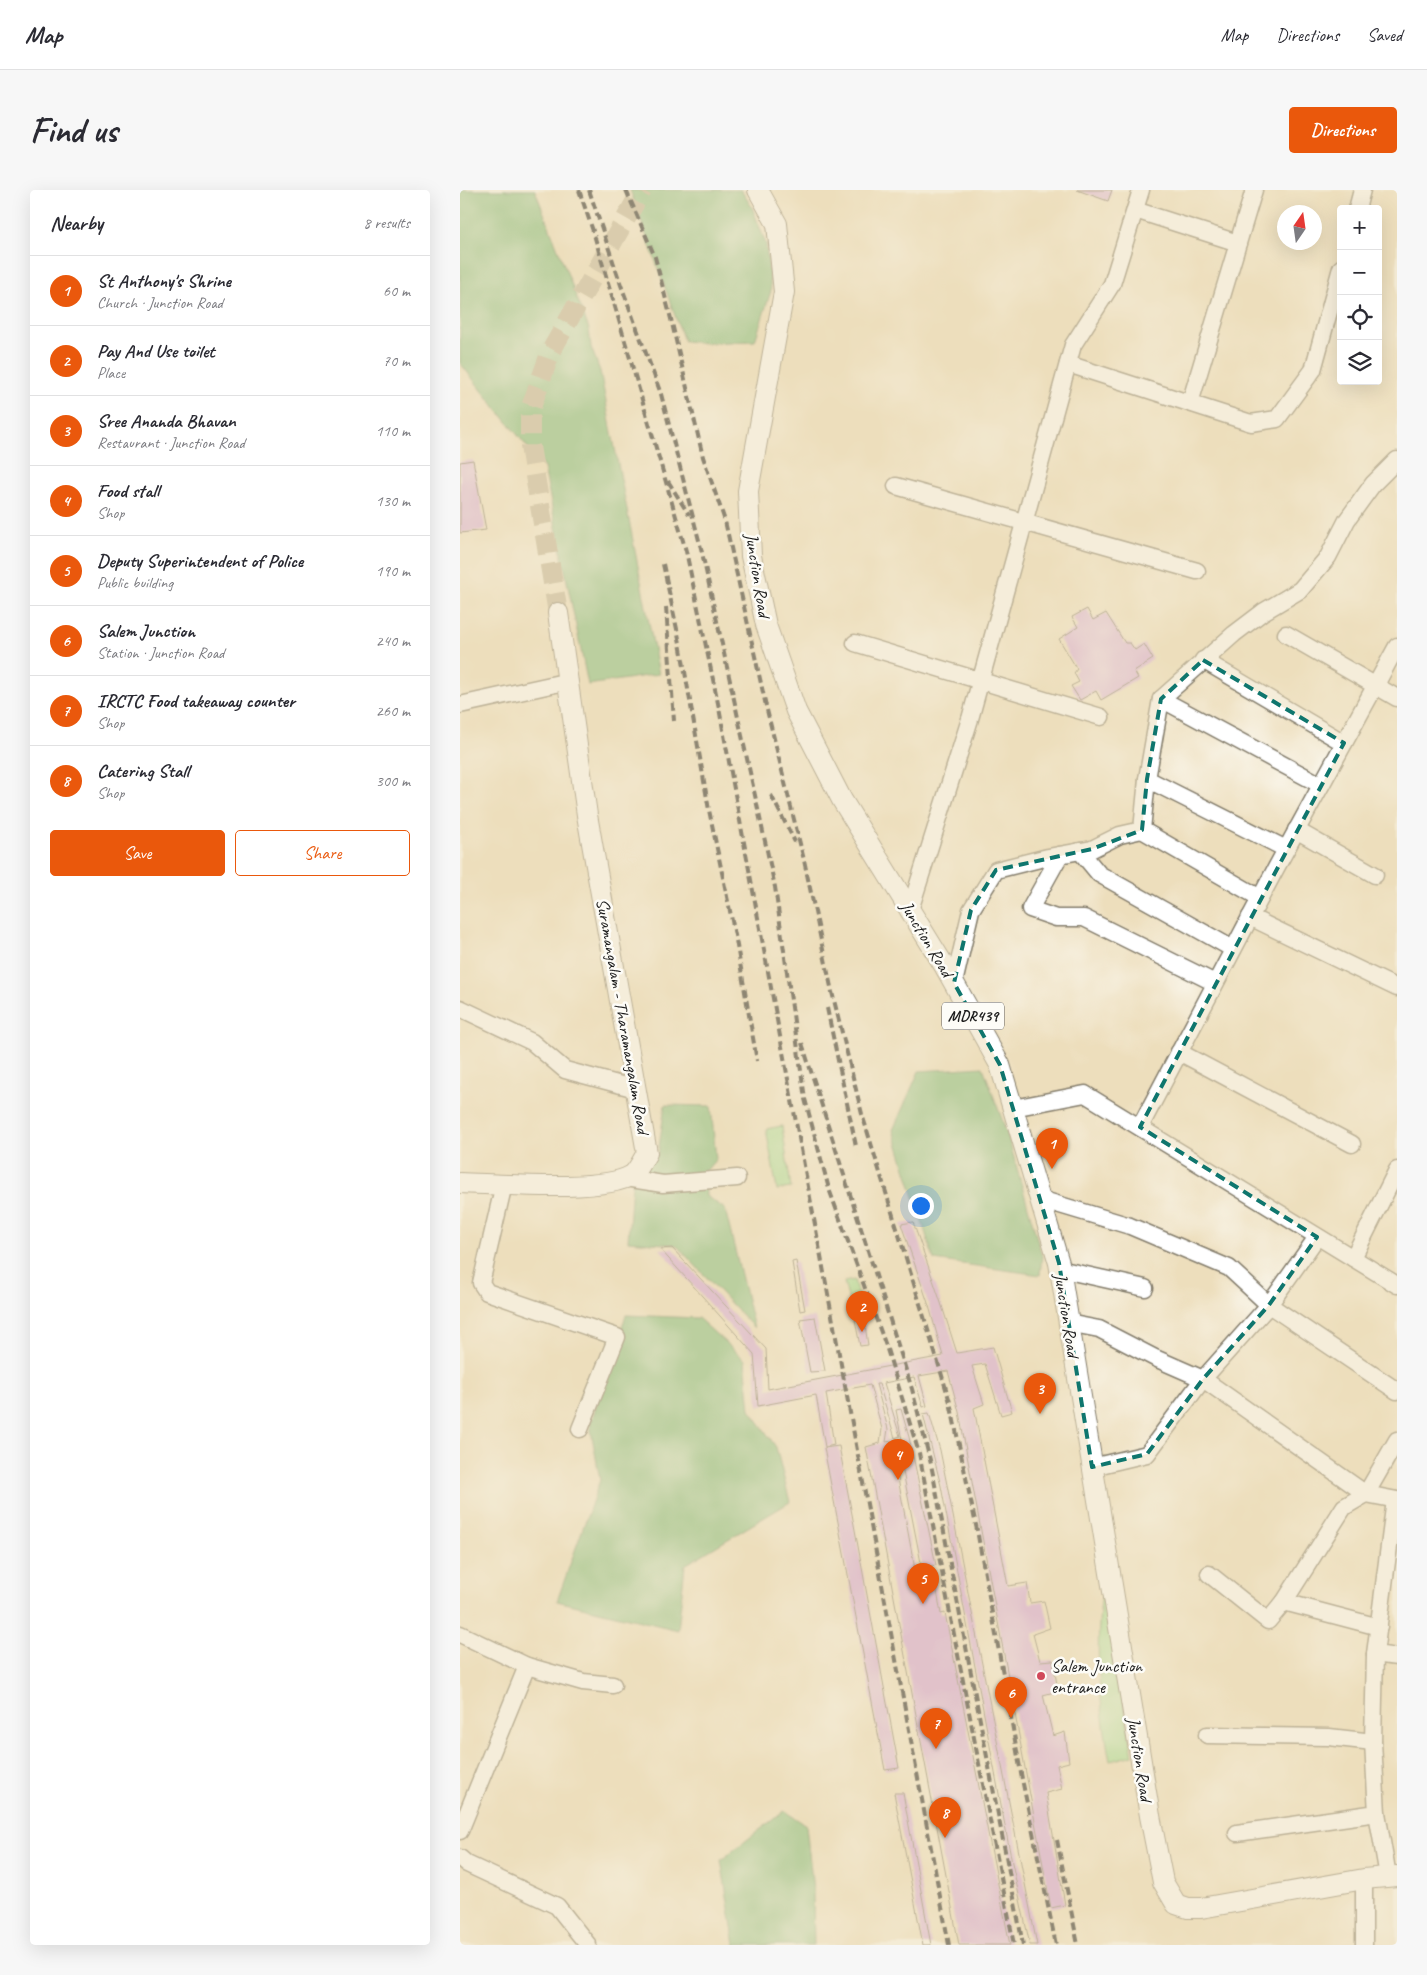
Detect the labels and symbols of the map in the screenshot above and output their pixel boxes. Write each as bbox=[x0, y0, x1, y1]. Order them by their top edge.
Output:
north arrow bbox=[1277, 205, 1322, 250]
street label: Junction Road bbox=[740, 531, 776, 621]
street label: Junction Road bbox=[895, 896, 960, 983]
street label: Suramangalam - Tharamangalam Road bbox=[591, 897, 655, 1138]
road number: MDR439 bbox=[942, 1002, 1004, 1029]
pin: 1 bbox=[1036, 1128, 1068, 1169]
your location bbox=[908, 1193, 934, 1219]
street label: Junction Road bbox=[1049, 1271, 1085, 1361]
pin: 2 bbox=[846, 1291, 878, 1332]
pin: 3 bbox=[1024, 1373, 1056, 1414]
pin: 4 bbox=[882, 1439, 914, 1480]
pin: 5 bbox=[907, 1563, 939, 1604]
place label: Salem Junction entrance bbox=[1051, 1655, 1143, 1698]
marker: Salem Junction entrance bbox=[1035, 1670, 1047, 1682]
pin: 6 bbox=[995, 1677, 1027, 1718]
pin: 7 bbox=[920, 1708, 952, 1749]
street label: Junction Road bbox=[1122, 1715, 1158, 1805]
pin: 8 bbox=[929, 1797, 961, 1838]

